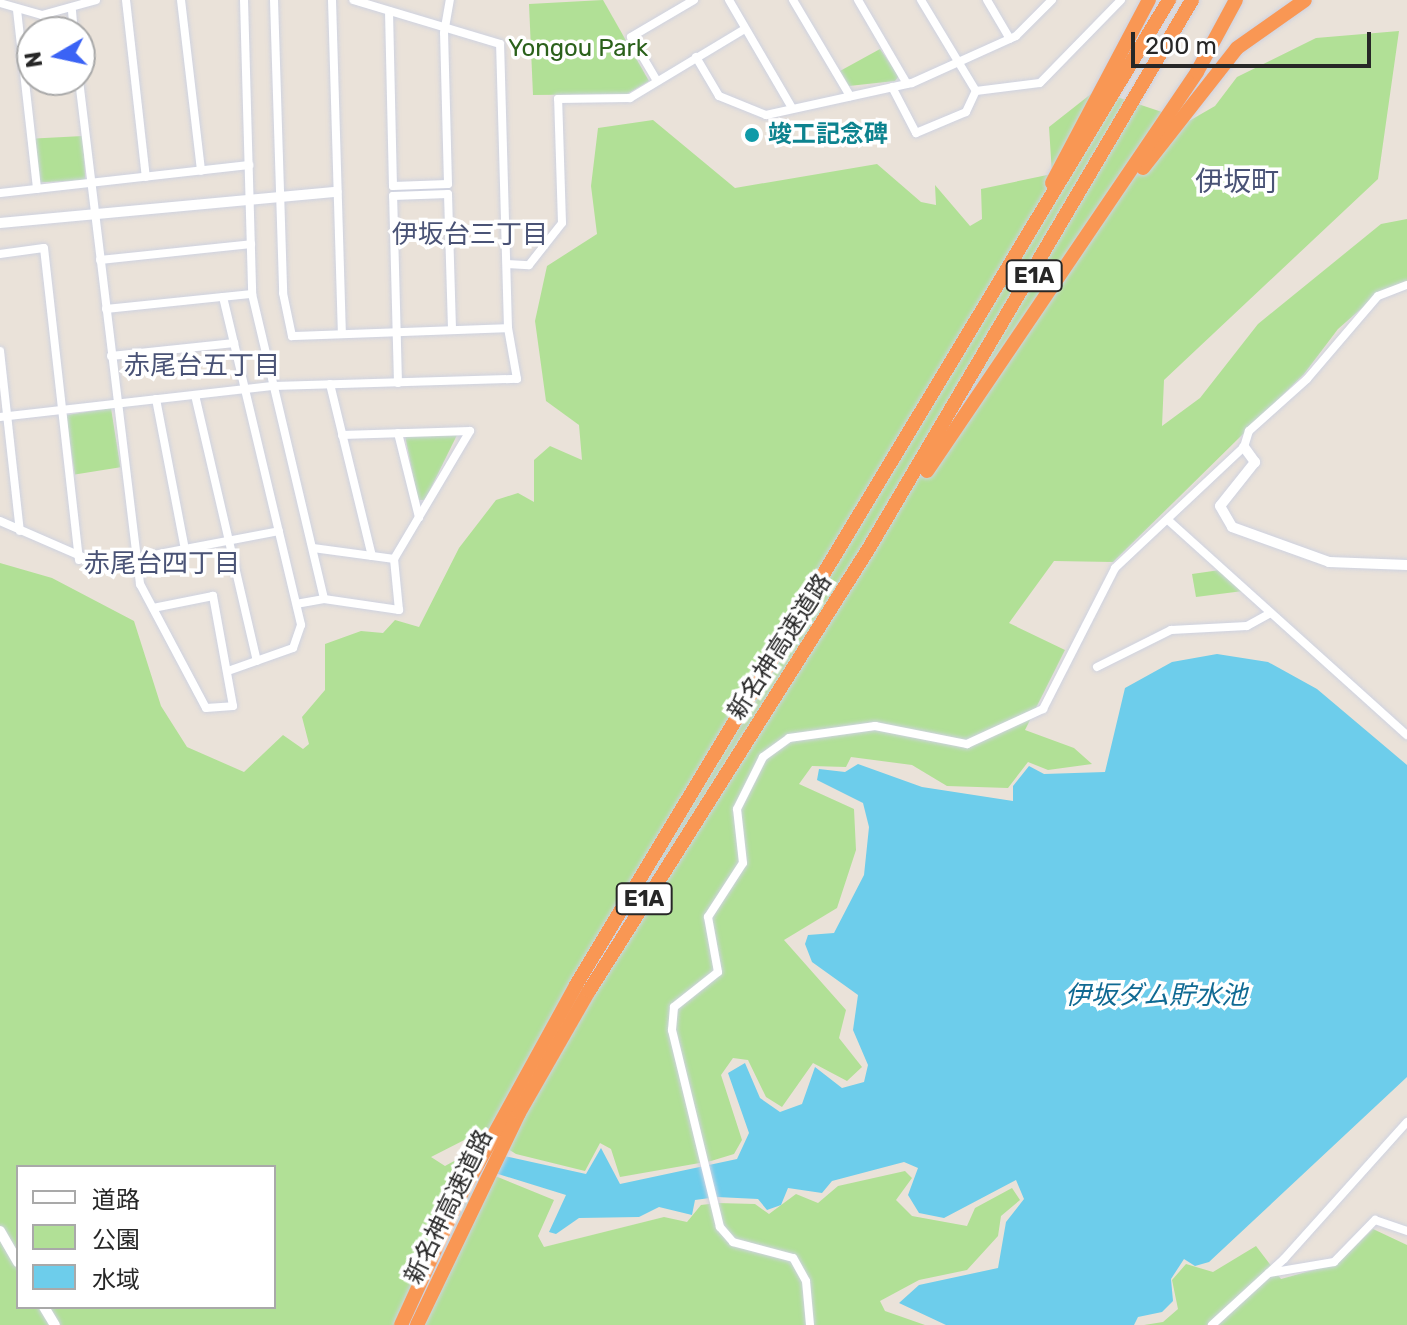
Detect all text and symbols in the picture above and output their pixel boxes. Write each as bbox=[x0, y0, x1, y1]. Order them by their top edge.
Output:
north arrow bbox=[16, 16, 96, 96]
scale bar bbox=[1135, 16, 1375, 66]
text: 200 m bbox=[1145, 32, 1217, 60]
park label: Yongou Park bbox=[508, 35, 648, 63]
text: N bbox=[19, 50, 48, 69]
place label: 竣工記念碑 bbox=[768, 121, 888, 149]
marker: 竣工記念碑 bbox=[743, 126, 761, 144]
district label: 伊坂町 bbox=[1195, 165, 1279, 199]
district label: 伊坂台三丁目 bbox=[392, 219, 548, 251]
road number: E1A bbox=[1004, 258, 1064, 294]
district label: 赤尾台五丁目 bbox=[124, 350, 280, 382]
district label: 赤尾台四丁目 bbox=[84, 548, 240, 580]
street label: 新名神高速道路 bbox=[722, 569, 838, 725]
road number: E1A bbox=[614, 881, 674, 917]
water label: 伊坂ダム貯水池 bbox=[1065, 980, 1247, 1012]
street label: 新名神高速道路 bbox=[399, 1125, 499, 1289]
legend bbox=[16, 1165, 276, 1309]
text: 道路 bbox=[92, 1186, 140, 1214]
text: 公園 bbox=[92, 1226, 140, 1254]
text: 水域 bbox=[92, 1266, 140, 1294]

